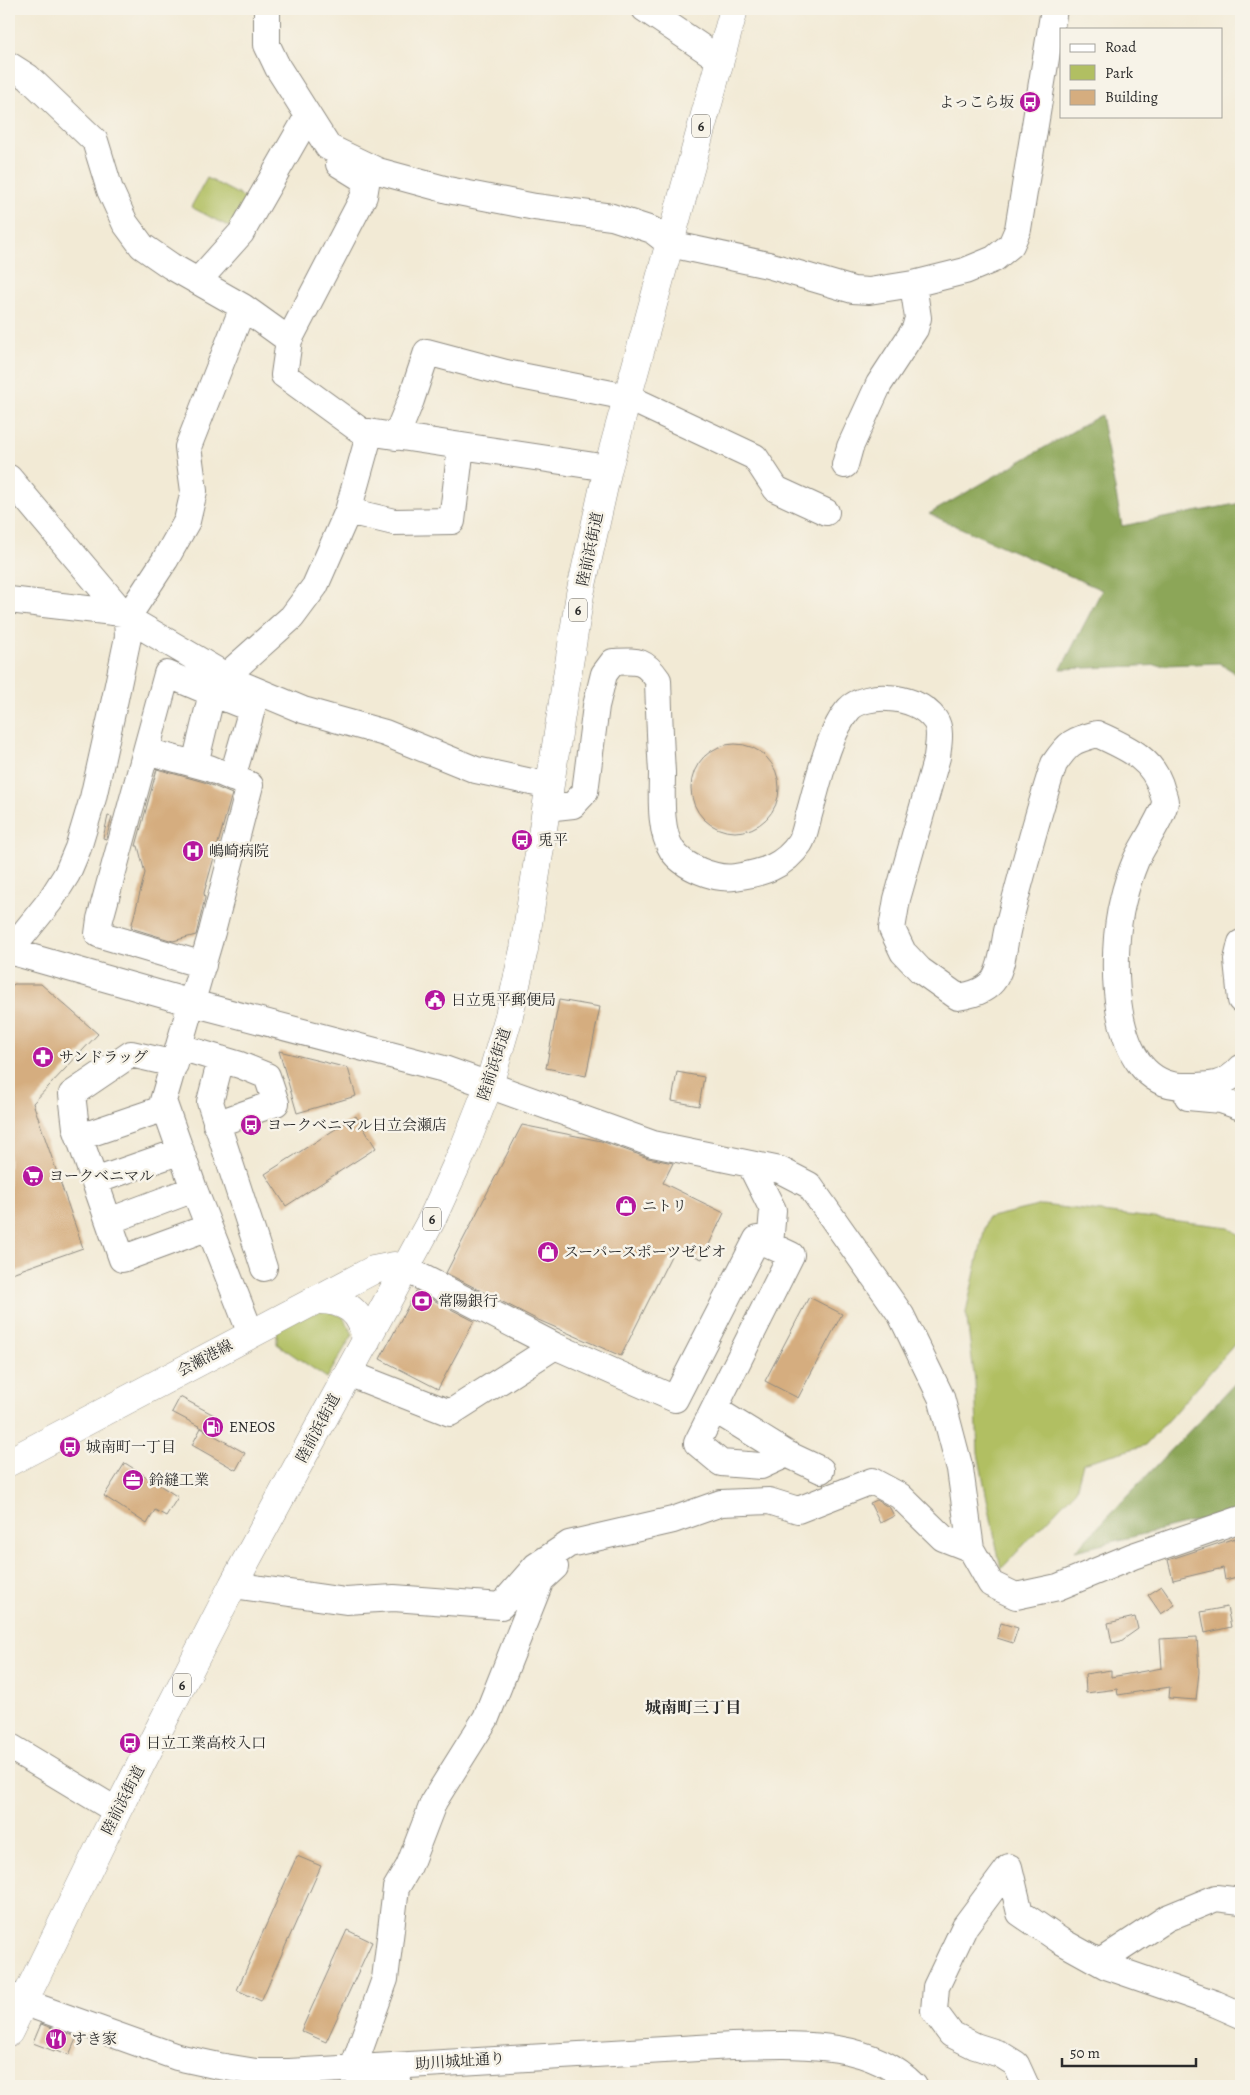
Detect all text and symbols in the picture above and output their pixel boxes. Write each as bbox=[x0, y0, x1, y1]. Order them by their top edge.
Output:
legend bbox=[1060, 28, 1222, 118]
text: Road bbox=[1105, 37, 1137, 57]
text: Park bbox=[1105, 63, 1134, 83]
text: Building bbox=[1105, 87, 1158, 107]
bus stop icon: よっこら坂 bbox=[1018, 90, 1042, 114]
place label: よっこら坂 bbox=[939, 92, 1014, 112]
road number: 6 bbox=[692, 114, 710, 138]
street label: 陸前浜街道 bbox=[572, 510, 608, 588]
road number: 6 bbox=[569, 598, 587, 622]
bus stop icon: 兎平 bbox=[510, 828, 534, 852]
place label: 兎平 bbox=[538, 830, 568, 850]
hospital icon: 嶋崎病院 bbox=[181, 839, 205, 863]
place label: 嶋崎病院 bbox=[209, 841, 269, 861]
public building icon: 日立兎平郵便局 bbox=[423, 988, 447, 1012]
place label: 日立兎平郵便局 bbox=[451, 990, 556, 1010]
street label: 陸前浜街道 bbox=[473, 1025, 515, 1103]
pharmacy icon: サンドラッグ bbox=[31, 1045, 55, 1069]
place label: サンドラッグ bbox=[59, 1047, 148, 1067]
bus stop icon: ヨークベニマル日立会瀬店 bbox=[239, 1113, 263, 1137]
place label: ヨークベニマル日立会瀬店 bbox=[267, 1115, 447, 1135]
supermarket icon: ヨークベニマル bbox=[21, 1164, 45, 1188]
place label: ヨークベニマル bbox=[49, 1166, 154, 1186]
shop icon: ニトリ bbox=[614, 1194, 638, 1218]
place label: ニトリ bbox=[642, 1196, 687, 1216]
road number: 6 bbox=[423, 1208, 441, 1230]
shop icon: スーパースポーツゼビオ bbox=[536, 1240, 560, 1264]
place label: スーパースポーツゼビオ bbox=[564, 1242, 726, 1262]
bank icon: 常陽銀行 bbox=[410, 1289, 434, 1313]
place label: 常陽銀行 bbox=[438, 1291, 498, 1311]
street label: 会瀬港線 bbox=[174, 1335, 236, 1381]
street label: 陸前浜街道 bbox=[292, 1390, 344, 1466]
fuel station icon: ENEOS bbox=[201, 1415, 225, 1439]
place label: ENEOS bbox=[229, 1417, 276, 1437]
bus stop icon: 城南町一丁目 bbox=[58, 1435, 82, 1459]
place label: 城南町一丁目 bbox=[86, 1437, 176, 1457]
office icon: 鈴縫工業 bbox=[121, 1468, 145, 1492]
place label: 鈴縫工業 bbox=[149, 1470, 209, 1490]
road number: 6 bbox=[173, 1674, 191, 1696]
district label: 城南町三丁目 bbox=[645, 1697, 741, 1719]
bus stop icon: 日立工業高校入口 bbox=[118, 1731, 142, 1755]
place label: 日立工業高校入口 bbox=[146, 1733, 266, 1753]
street label: 陸前浜街道 bbox=[97, 1762, 149, 1838]
restaurant icon: すき家 bbox=[44, 2027, 68, 2051]
place label: すき家 bbox=[72, 2029, 117, 2049]
scale bar bbox=[1062, 2035, 1196, 2067]
text: 50 m bbox=[1070, 2043, 1100, 2063]
street label: 助川城址通り bbox=[414, 2048, 506, 2074]

